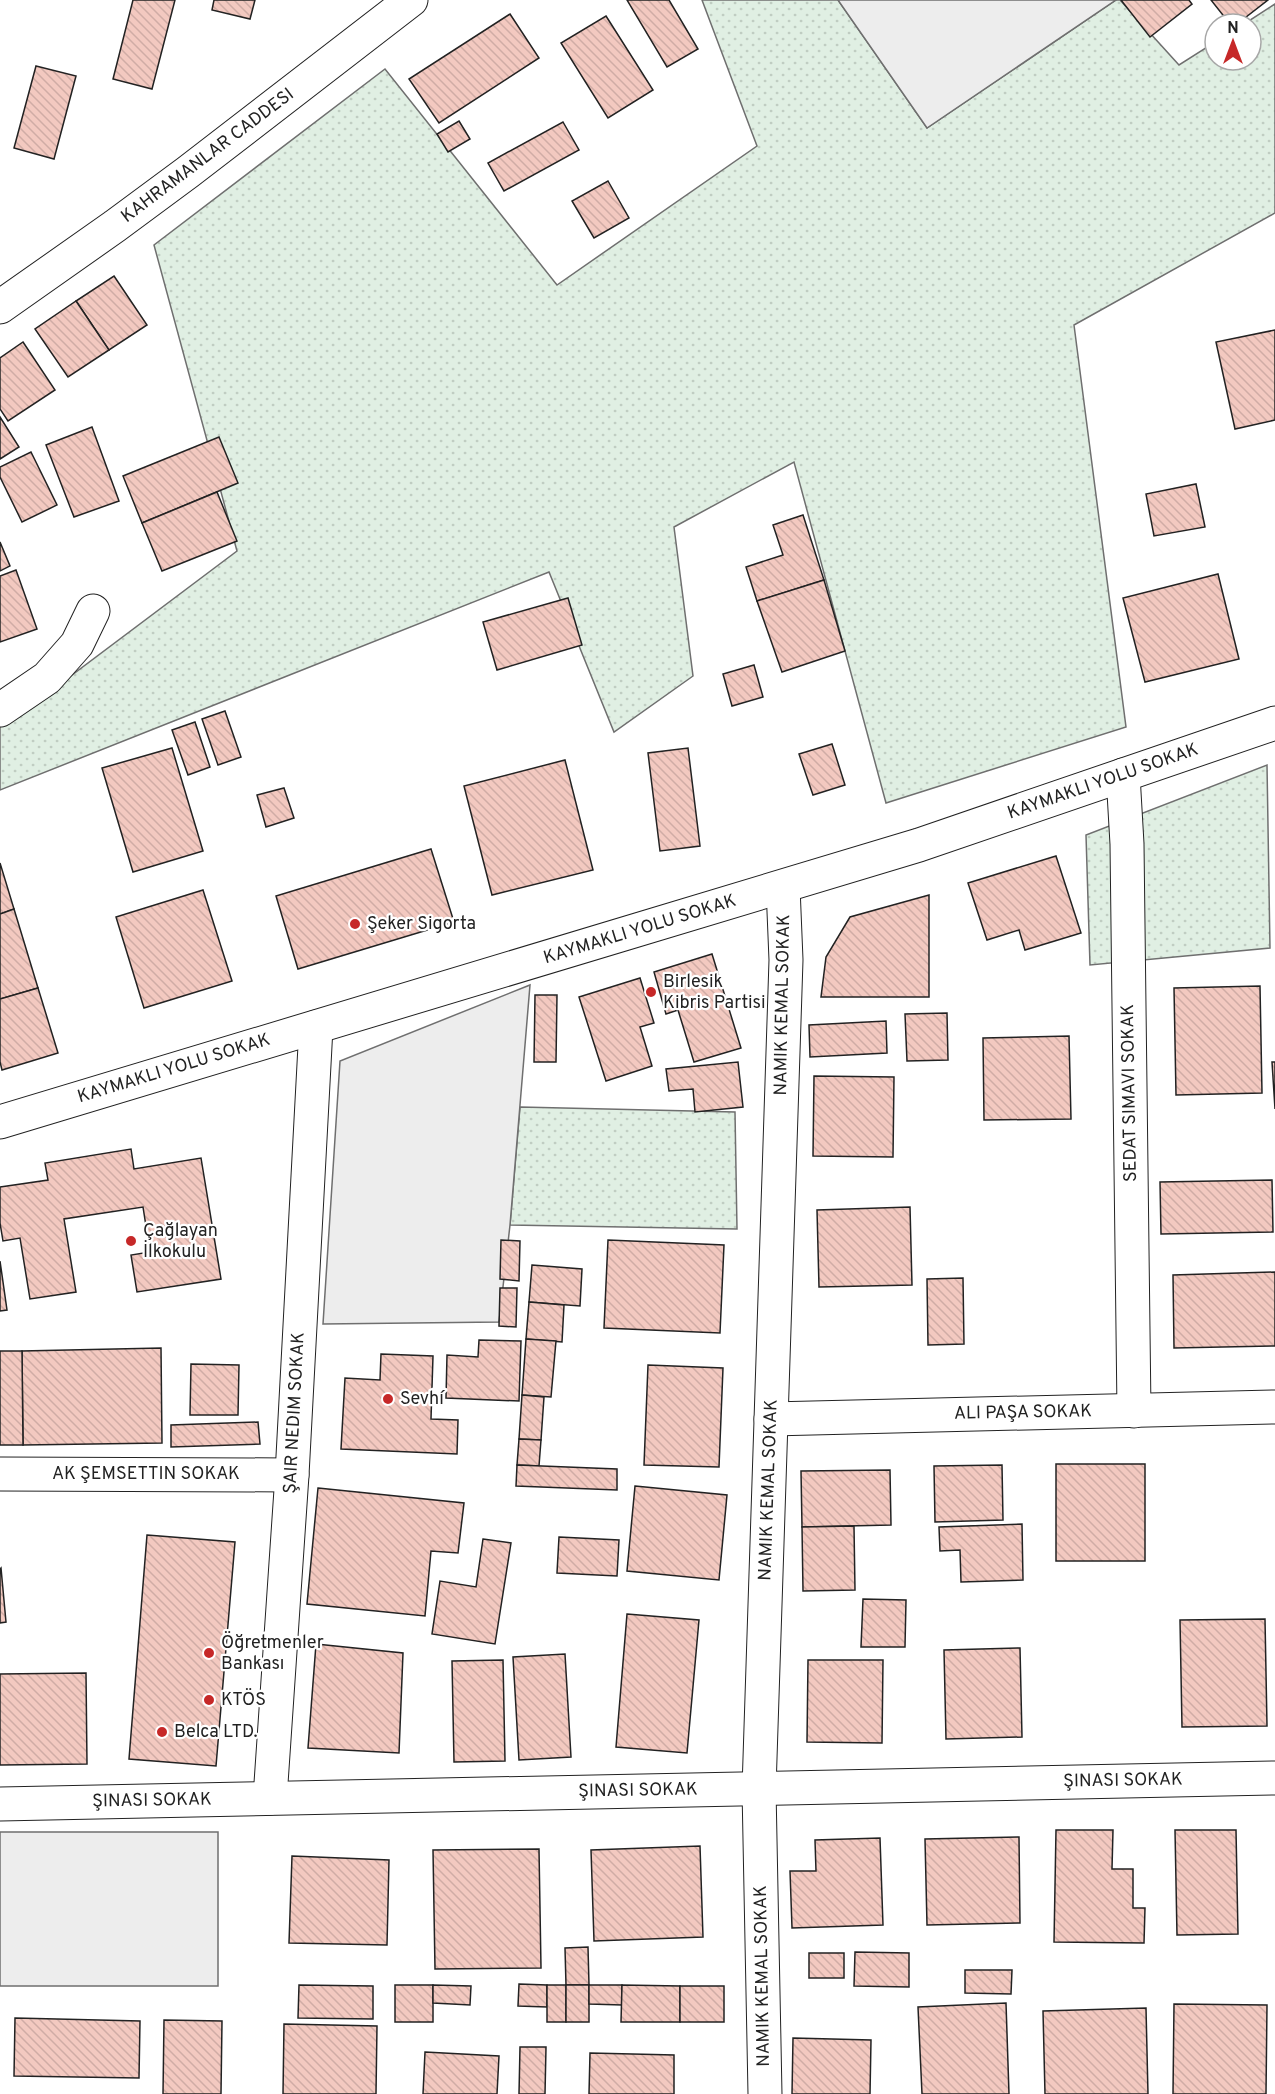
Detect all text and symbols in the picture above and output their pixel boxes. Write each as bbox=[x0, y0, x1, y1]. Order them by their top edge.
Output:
north arrow bbox=[1203, 12, 1263, 72]
text: N bbox=[1227, 19, 1239, 39]
street label: KAHRAMANLAR CADDESI bbox=[117, 83, 299, 229]
street label: KAYMAKLI YOLU SOKAK bbox=[1005, 738, 1202, 825]
street label: KAYMAKLI YOLU SOKAK bbox=[541, 890, 739, 970]
place label: Şeker Sigorta bbox=[367, 913, 476, 936]
street label: NAMIK KEMAL SOKAK bbox=[770, 914, 796, 1096]
marker: Şeker Sigorta bbox=[348, 917, 362, 931]
place label: Birlesik Kibris Partisi bbox=[663, 971, 766, 1015]
marker: Birlesik Kibris Partisi bbox=[644, 985, 658, 999]
street label: SEDAT SIMAVI SOKAK bbox=[1117, 1004, 1143, 1182]
street label: KAYMAKLI YOLU SOKAK bbox=[75, 1029, 273, 1109]
place label: Çağlayan İlkokulu bbox=[143, 1220, 218, 1264]
marker: Çağlayan İlkokulu bbox=[124, 1234, 138, 1248]
street label: ŞAIR NEDIM SOKAK bbox=[279, 1331, 311, 1494]
place label: Sevhí bbox=[400, 1388, 445, 1411]
marker: Sevhí bbox=[381, 1392, 395, 1406]
street label: NAMIK KEMAL SOKAK bbox=[754, 1399, 784, 1581]
street label: ALI PAŞA SOKAK bbox=[954, 1400, 1092, 1426]
street label: AK ŞEMSETTIN SOKAK bbox=[52, 1463, 240, 1486]
place label: Öğretmenler Bankası bbox=[221, 1630, 324, 1676]
marker: Öğretmenler Bankası bbox=[202, 1646, 216, 1660]
place label: KTÖS bbox=[221, 1687, 266, 1712]
marker: KTÖS bbox=[202, 1693, 216, 1707]
place label: Belca LTD. bbox=[174, 1721, 258, 1744]
marker: Belca LTD. bbox=[155, 1725, 169, 1739]
street label: ŞINASI SOKAK bbox=[1063, 1768, 1183, 1794]
street label: ŞINASI SOKAK bbox=[578, 1778, 698, 1804]
street label: ŞINASI SOKAK bbox=[92, 1788, 212, 1814]
street label: NAMIK KEMAL SOKAK bbox=[750, 1885, 776, 2067]

